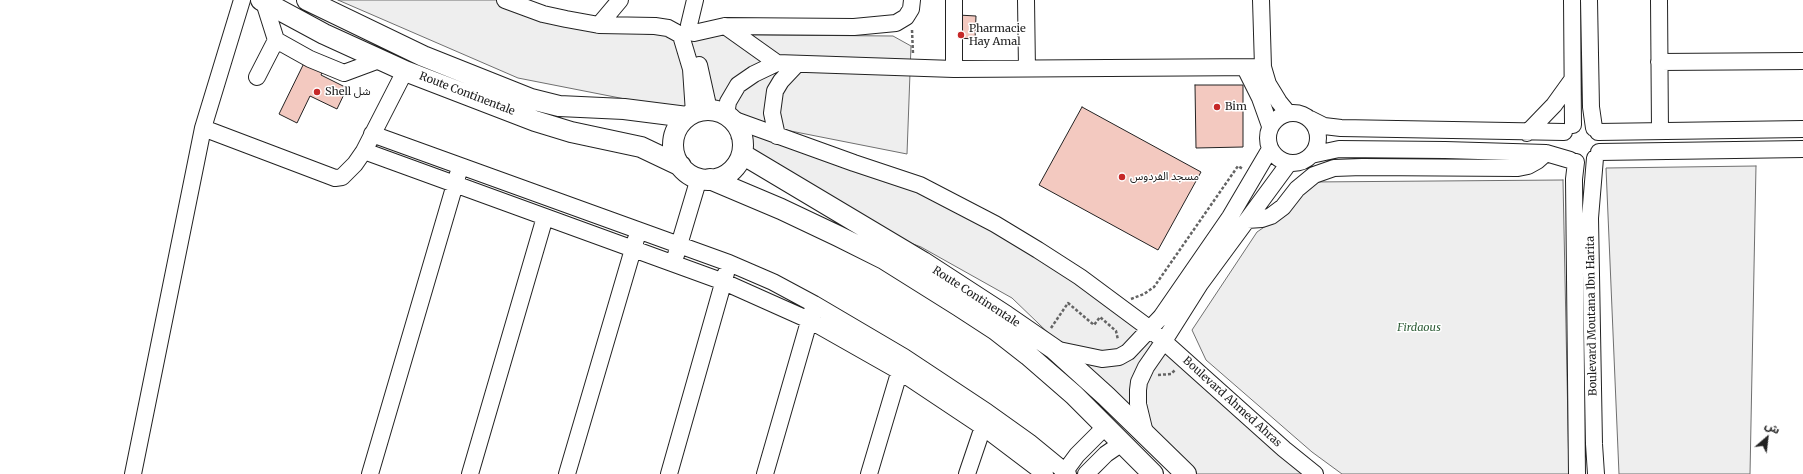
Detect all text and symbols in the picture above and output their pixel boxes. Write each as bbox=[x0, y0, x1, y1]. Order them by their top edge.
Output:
place label: Pharmacie Hay Amal bbox=[969, 22, 1026, 48]
marker: Pharmacie Hay Amal bbox=[956, 30, 966, 40]
street label: Route Continentale bbox=[417, 70, 517, 118]
place label: Shell شل bbox=[325, 85, 371, 99]
marker: Shell شل bbox=[312, 87, 322, 97]
place label: Bim bbox=[1225, 100, 1247, 114]
marker: Bim bbox=[1212, 102, 1222, 112]
place label: مسجد الفردوس bbox=[1130, 170, 1199, 184]
marker: مسجد الفردوس bbox=[1117, 172, 1127, 182]
street label: Boulevard Moutana Ibn Harita bbox=[1584, 236, 1600, 396]
street label: Route Continentale bbox=[930, 264, 1022, 330]
park label: Firdaous bbox=[1397, 321, 1441, 335]
street label: Boulevard Ahmed Ahras bbox=[1180, 354, 1284, 450]
north arrow bbox=[1747, 418, 1787, 458]
text: ش bbox=[1763, 418, 1783, 437]

